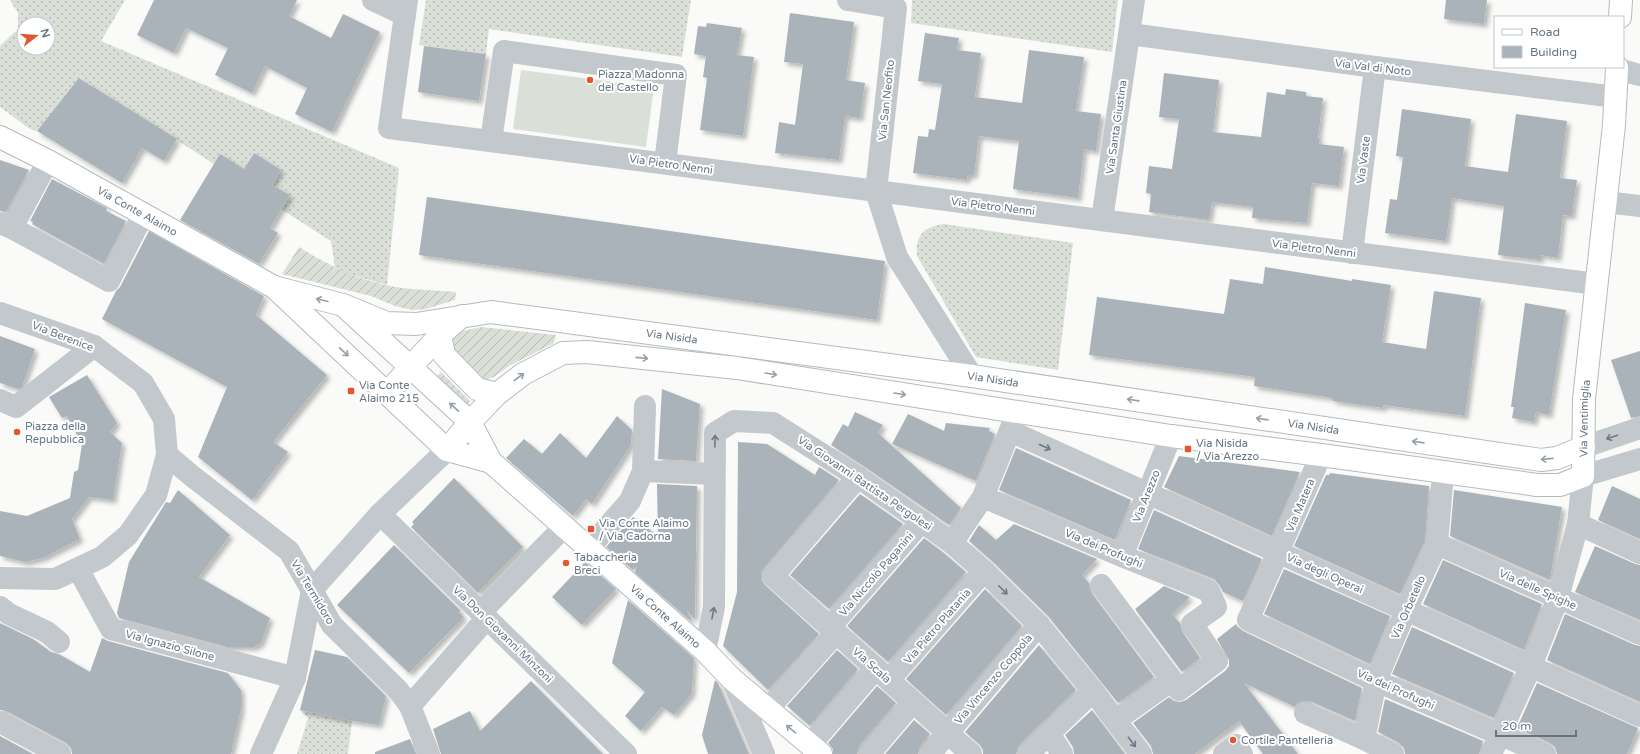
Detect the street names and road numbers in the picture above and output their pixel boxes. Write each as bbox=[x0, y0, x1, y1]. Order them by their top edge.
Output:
street label: Via Val di Noto bbox=[1334, 56, 1412, 79]
street label: Via San Neofito bbox=[876, 59, 897, 141]
street label: Via Santa Giustina bbox=[1103, 79, 1130, 175]
street label: Via Vaste bbox=[1354, 135, 1373, 185]
street label: Via Pietro Nenni bbox=[628, 152, 714, 177]
street label: Via Conte Alaimo bbox=[95, 184, 180, 239]
street label: Via Pietro Nenni bbox=[950, 195, 1036, 218]
street label: Via Pietro Nenni bbox=[1271, 237, 1357, 260]
street label: Via Berenice bbox=[30, 319, 95, 354]
street label: Via Nisida bbox=[645, 327, 698, 346]
street label: Via Nisida bbox=[966, 369, 1020, 390]
street label: Via Ventimiglia bbox=[1577, 379, 1593, 457]
street label: Via Nisida bbox=[1287, 417, 1340, 437]
street label: Via Giovanni Battista Pergolesi bbox=[795, 433, 934, 533]
street label: Via Arezzo bbox=[1130, 468, 1163, 524]
street label: Via Matera bbox=[1283, 477, 1318, 534]
street label: Via dei Profughi bbox=[1063, 526, 1145, 571]
street label: Via Niccolò Paganini bbox=[836, 530, 916, 619]
street label: Via degli Operai bbox=[1284, 551, 1365, 596]
street label: Via Termidoro bbox=[288, 558, 337, 627]
street label: Via delle Spighe bbox=[1497, 567, 1578, 612]
street label: Via Orbetello bbox=[1389, 573, 1428, 641]
street label: Via Conte Alaimo bbox=[627, 582, 703, 651]
street label: Via Don Giovanni Minzoni bbox=[450, 583, 555, 686]
street label: Via Pietro Platania bbox=[901, 586, 974, 667]
street label: Via Ignazio Silone bbox=[124, 627, 216, 664]
street label: Via Vincenzo Coppola bbox=[952, 632, 1035, 727]
street label: Via Scala bbox=[850, 645, 893, 686]
street label: Via dei Profughi bbox=[1355, 667, 1437, 712]

